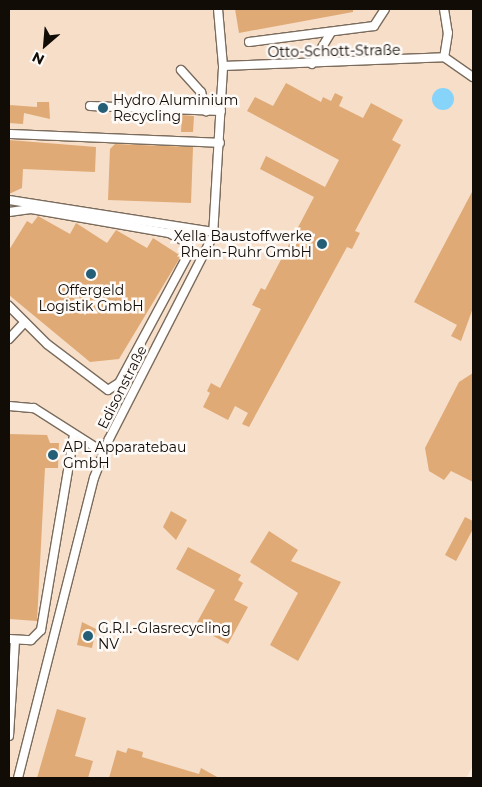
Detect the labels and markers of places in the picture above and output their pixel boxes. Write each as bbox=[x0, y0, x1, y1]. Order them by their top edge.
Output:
place label: Hydro Aluminium Recycling bbox=[113, 92, 238, 124]
marker: Hydro Aluminium Recycling bbox=[97, 102, 109, 114]
place label: Xella Baustoffwerke Rhein-Ruhr GmbH bbox=[174, 228, 312, 260]
marker: Xella Baustoffwerke Rhein-Ruhr GmbH bbox=[316, 238, 328, 250]
marker: Offergeld Logistik GmbH bbox=[85, 268, 97, 280]
place label: Offergeld Logistik GmbH bbox=[38, 282, 144, 314]
place label: APL Apparatebau GmbH bbox=[63, 439, 186, 472]
marker: APL Apparatebau GmbH bbox=[47, 449, 59, 461]
place label: G.R.I.-Glasrecycling NV bbox=[98, 620, 231, 652]
marker: G.R.I.-Glasrecycling NV bbox=[82, 630, 94, 642]

